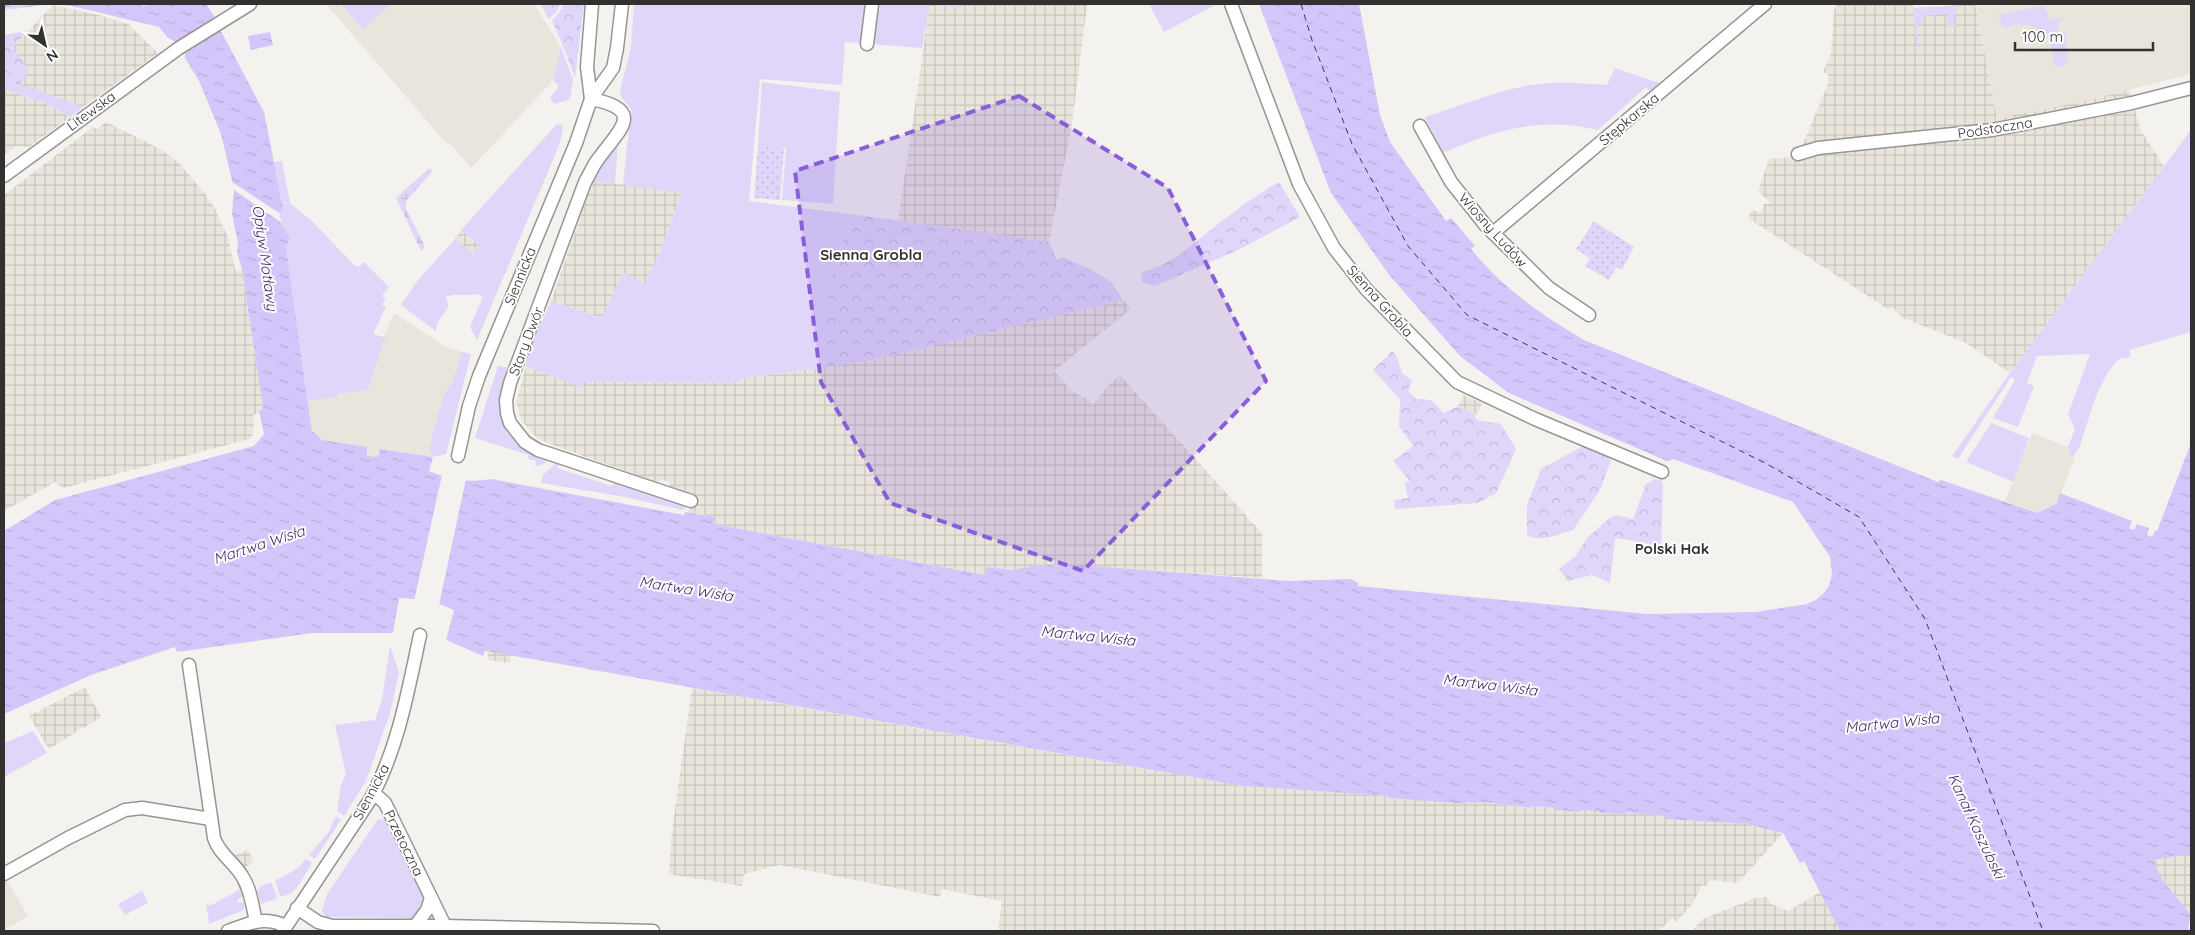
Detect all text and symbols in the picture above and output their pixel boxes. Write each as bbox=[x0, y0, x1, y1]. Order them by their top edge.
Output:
north arrow bbox=[20, 20, 70, 70]
scale bar bbox=[2015, 20, 2152, 52]
text: 100 m bbox=[2022, 27, 2063, 46]
text: N bbox=[43, 45, 62, 66]
street label: Litewska bbox=[63, 87, 119, 135]
street label: Stępkarska bbox=[1595, 89, 1663, 149]
street label: Podstoczna bbox=[1956, 113, 2034, 143]
street label: Wiosny Ludów bbox=[1455, 189, 1532, 271]
water label: Opływ Motławy bbox=[249, 204, 283, 314]
street label: Siennicka bbox=[500, 244, 540, 308]
district label: Sienna Grobla bbox=[820, 245, 922, 264]
street label: Sienna Grobla bbox=[1343, 261, 1417, 341]
street label: Stary Dwór bbox=[505, 303, 548, 378]
water label: Martwa Wisła bbox=[211, 521, 308, 568]
district label: Polski Hak bbox=[1635, 539, 1709, 558]
water label: Martwa Wisła bbox=[638, 572, 735, 605]
water label: Martwa Wisła bbox=[1040, 621, 1137, 650]
water label: Martwa Wisła bbox=[1442, 669, 1539, 700]
water label: Martwa Wisła bbox=[1844, 708, 1941, 737]
street label: Siennicka bbox=[349, 761, 393, 823]
water label: Kanał Kaszubski bbox=[1944, 770, 2010, 883]
street label: Przetoczna bbox=[380, 807, 428, 879]

